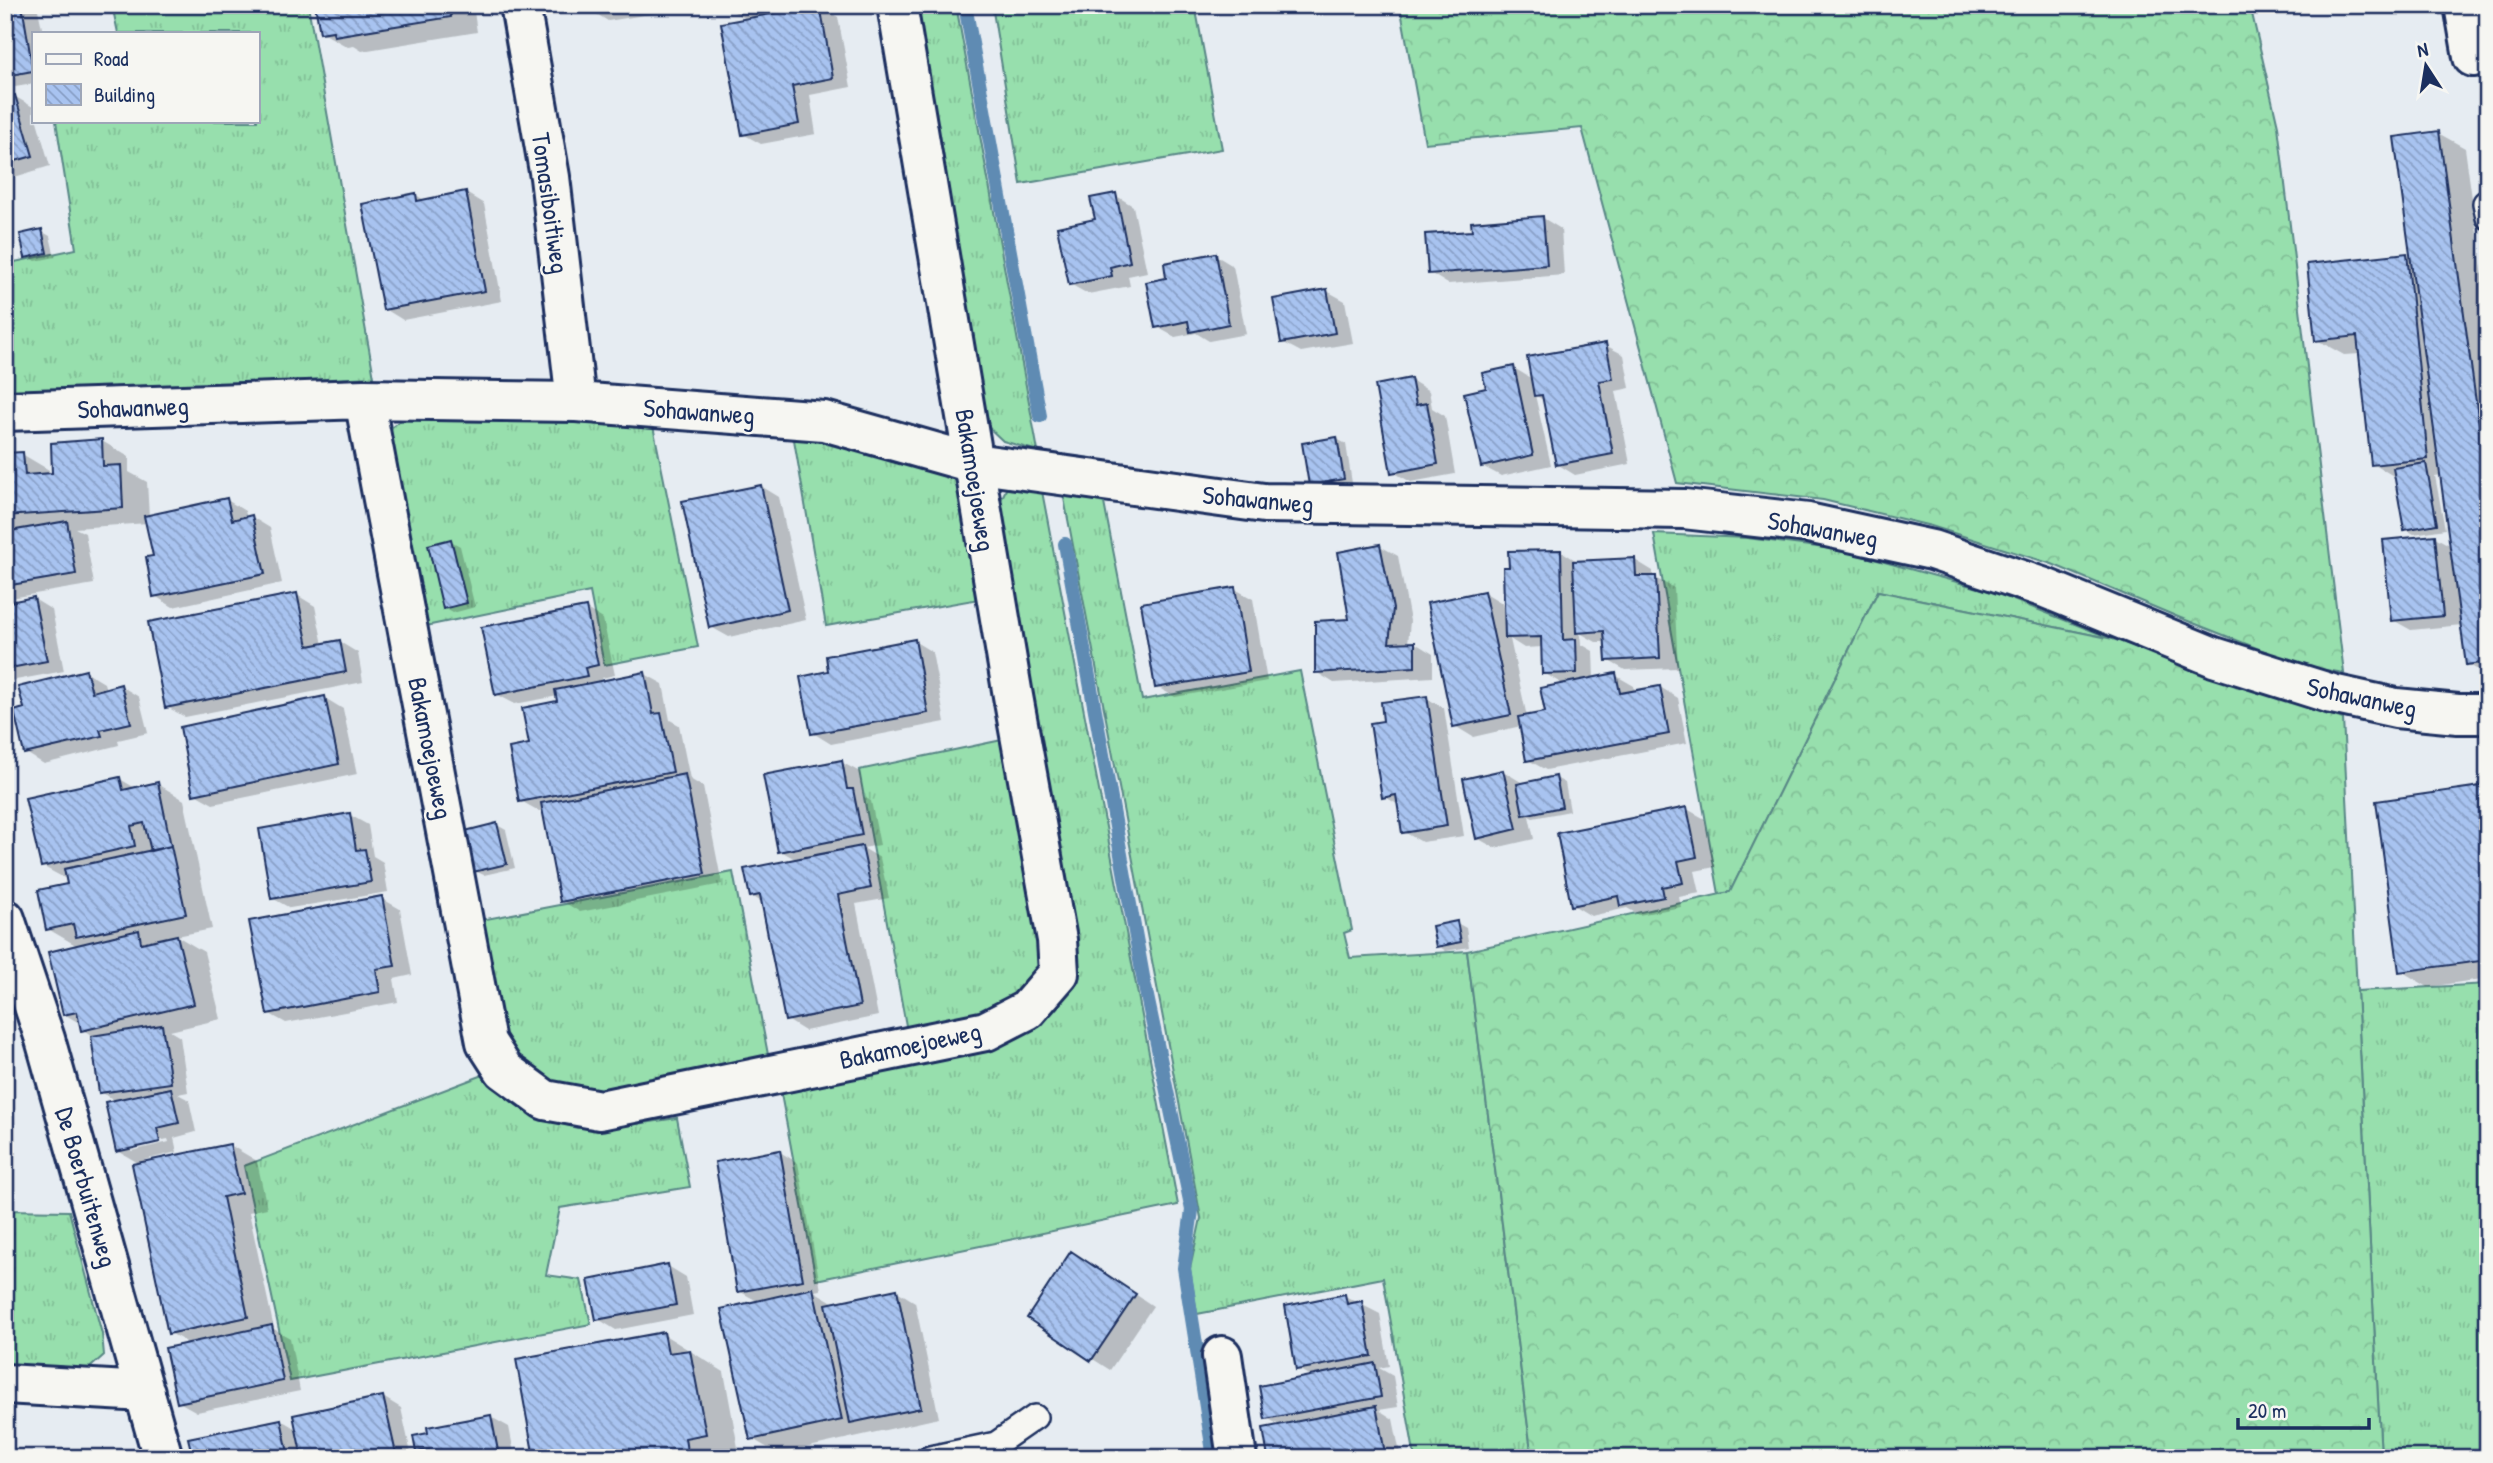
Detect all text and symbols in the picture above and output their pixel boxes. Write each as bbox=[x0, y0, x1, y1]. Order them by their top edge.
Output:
legend bbox=[32, 32, 259, 122]
north arrow bbox=[2392, 32, 2462, 102]
text: N bbox=[2415, 36, 2430, 63]
text: Road bbox=[94, 44, 128, 73]
text: Building bbox=[94, 80, 155, 109]
street label: Tomasiboitiweg bbox=[524, 130, 578, 276]
street label: Sohawanweg bbox=[77, 388, 189, 426]
street label: Sohawanweg bbox=[642, 390, 756, 432]
street label: Bakamoejoeweg bbox=[947, 406, 1005, 554]
street label: Sohawanweg bbox=[1201, 477, 1315, 521]
street label: Sohawanweg bbox=[1765, 502, 1881, 556]
street label: Sohawanweg bbox=[2304, 668, 2420, 726]
street label: Bakamoejoeweg bbox=[400, 674, 462, 822]
street label: Bakamoejoeweg bbox=[836, 1013, 984, 1077]
street label: De Boerbuitenweg bbox=[47, 1103, 127, 1271]
scale bar bbox=[2238, 1386, 2369, 1430]
text: 20 m bbox=[2248, 1396, 2286, 1425]

